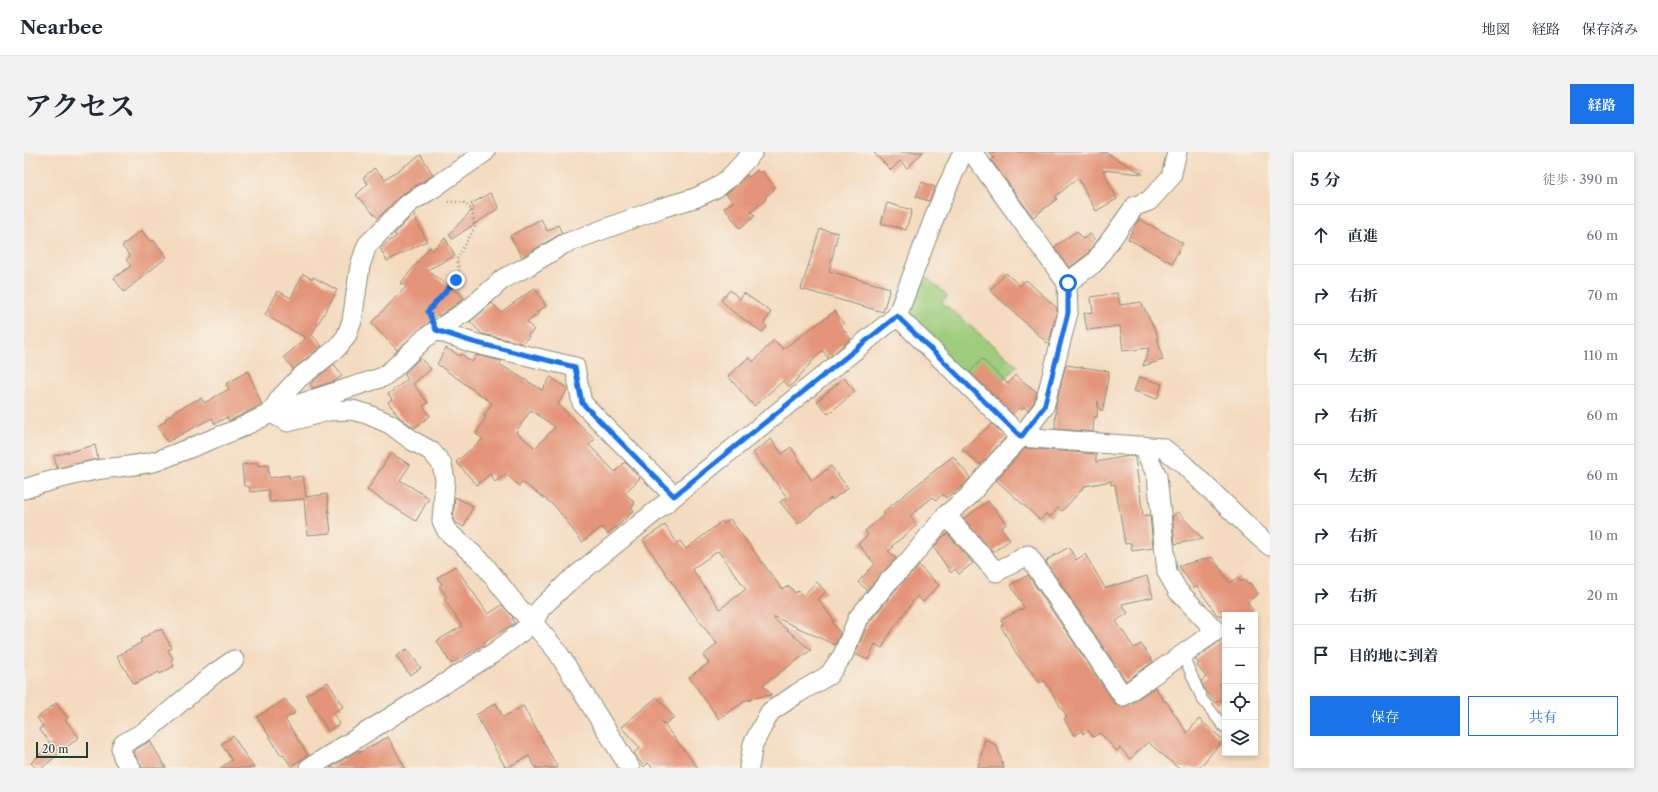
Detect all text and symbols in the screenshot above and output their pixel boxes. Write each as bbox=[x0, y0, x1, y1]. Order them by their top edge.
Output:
text: Nearbee bbox=[20, 16, 103, 39]
text: 地図 bbox=[1482, 20, 1510, 38]
text: 経路 bbox=[1532, 20, 1560, 38]
text: 保存済み bbox=[1582, 20, 1638, 38]
button: 経路 bbox=[1570, 84, 1634, 124]
text: アクセス bbox=[24, 89, 135, 123]
text: 5 分 bbox=[1310, 170, 1341, 190]
text: 徒歩 · 390 m bbox=[1543, 171, 1618, 187]
icon: ahead bbox=[1310, 224, 1332, 246]
text: 直進 bbox=[1348, 226, 1378, 245]
text: 60 m bbox=[1587, 227, 1618, 243]
route end bbox=[447, 271, 465, 289]
route start bbox=[1059, 274, 1077, 292]
icon: right bbox=[1310, 284, 1332, 306]
text: 右折 bbox=[1348, 286, 1378, 305]
text: 70 m bbox=[1588, 287, 1618, 303]
icon: left bbox=[1310, 344, 1332, 366]
text: 左折 bbox=[1348, 346, 1378, 365]
text: 110 m bbox=[1583, 347, 1618, 363]
icon: right bbox=[1310, 404, 1332, 426]
text: 右折 bbox=[1348, 406, 1378, 425]
text: 60 m bbox=[1587, 407, 1618, 423]
icon: left bbox=[1310, 464, 1332, 486]
text: 左折 bbox=[1348, 466, 1378, 485]
text: 60 m bbox=[1587, 467, 1618, 483]
icon: right bbox=[1310, 524, 1332, 546]
text: 右折 bbox=[1348, 526, 1378, 545]
text: 10 m bbox=[1589, 527, 1618, 543]
icon: right bbox=[1310, 584, 1332, 606]
text: 右折 bbox=[1348, 586, 1378, 605]
text: 20 m bbox=[1587, 587, 1618, 603]
map controls bbox=[1222, 612, 1258, 756]
button: + bbox=[1222, 612, 1258, 648]
icon: arrive bbox=[1310, 644, 1332, 666]
text: 目的地に到着 bbox=[1348, 646, 1438, 665]
button: − bbox=[1222, 648, 1258, 684]
button: locate bbox=[1222, 684, 1258, 720]
button: 保存 bbox=[1310, 696, 1460, 736]
button: 共有 bbox=[1468, 696, 1618, 736]
button: layers bbox=[1222, 720, 1258, 756]
scale bar bbox=[36, 740, 88, 759]
text: 20 m bbox=[42, 742, 68, 756]

